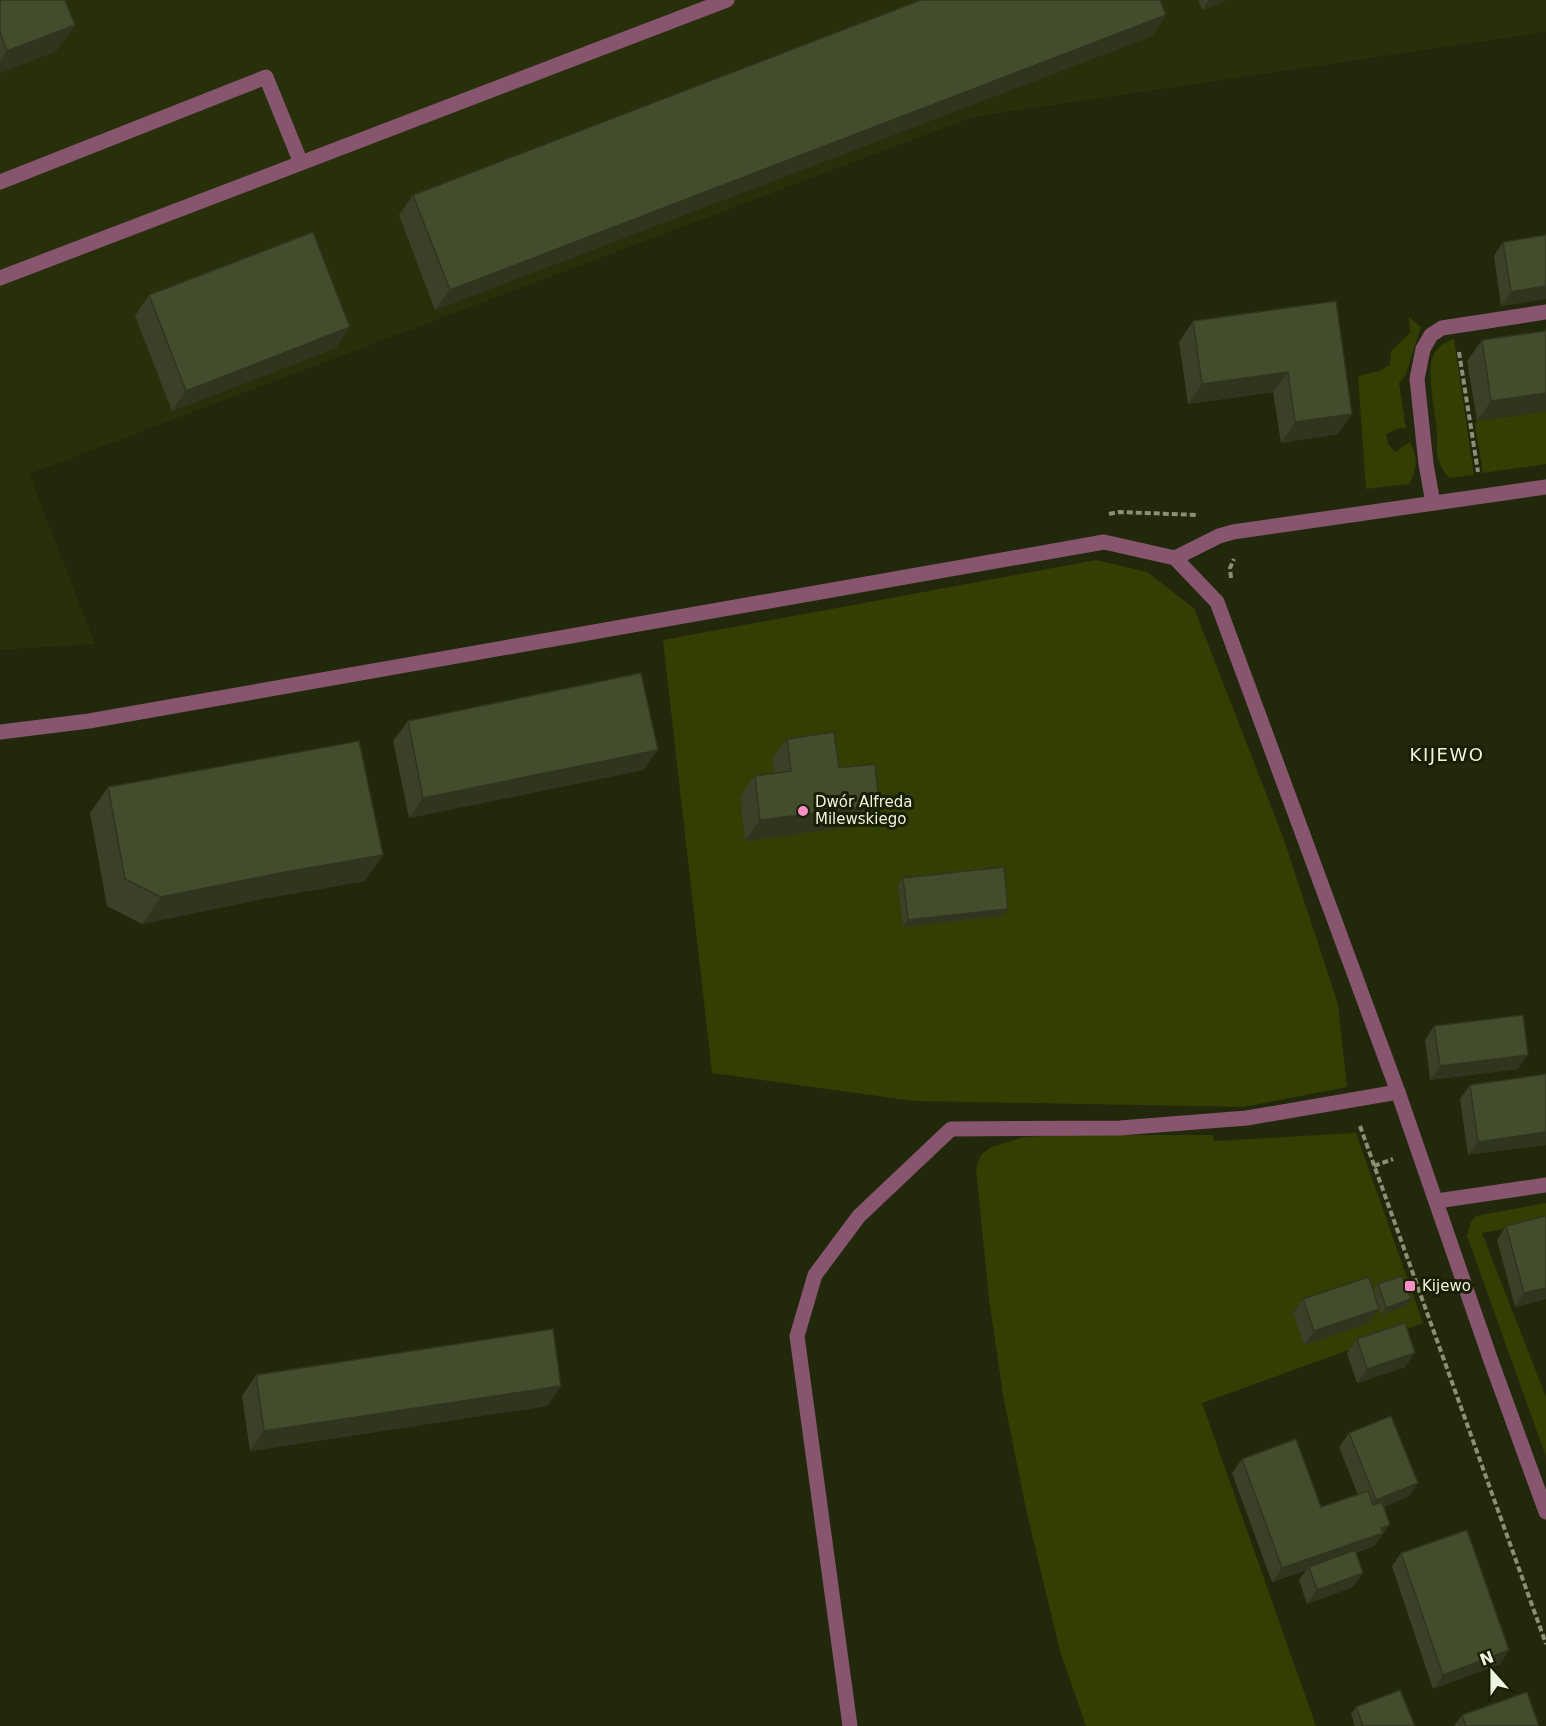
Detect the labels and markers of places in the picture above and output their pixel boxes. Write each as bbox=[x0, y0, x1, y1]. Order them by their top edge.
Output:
place label: Dwór Alfreda Milewskiego bbox=[815, 793, 912, 828]
marker: Dwór Alfreda Milewskiego bbox=[796, 804, 810, 818]
place label: Kijewo bbox=[1422, 1277, 1471, 1295]
marker: Kijewo bbox=[1403, 1279, 1417, 1293]

